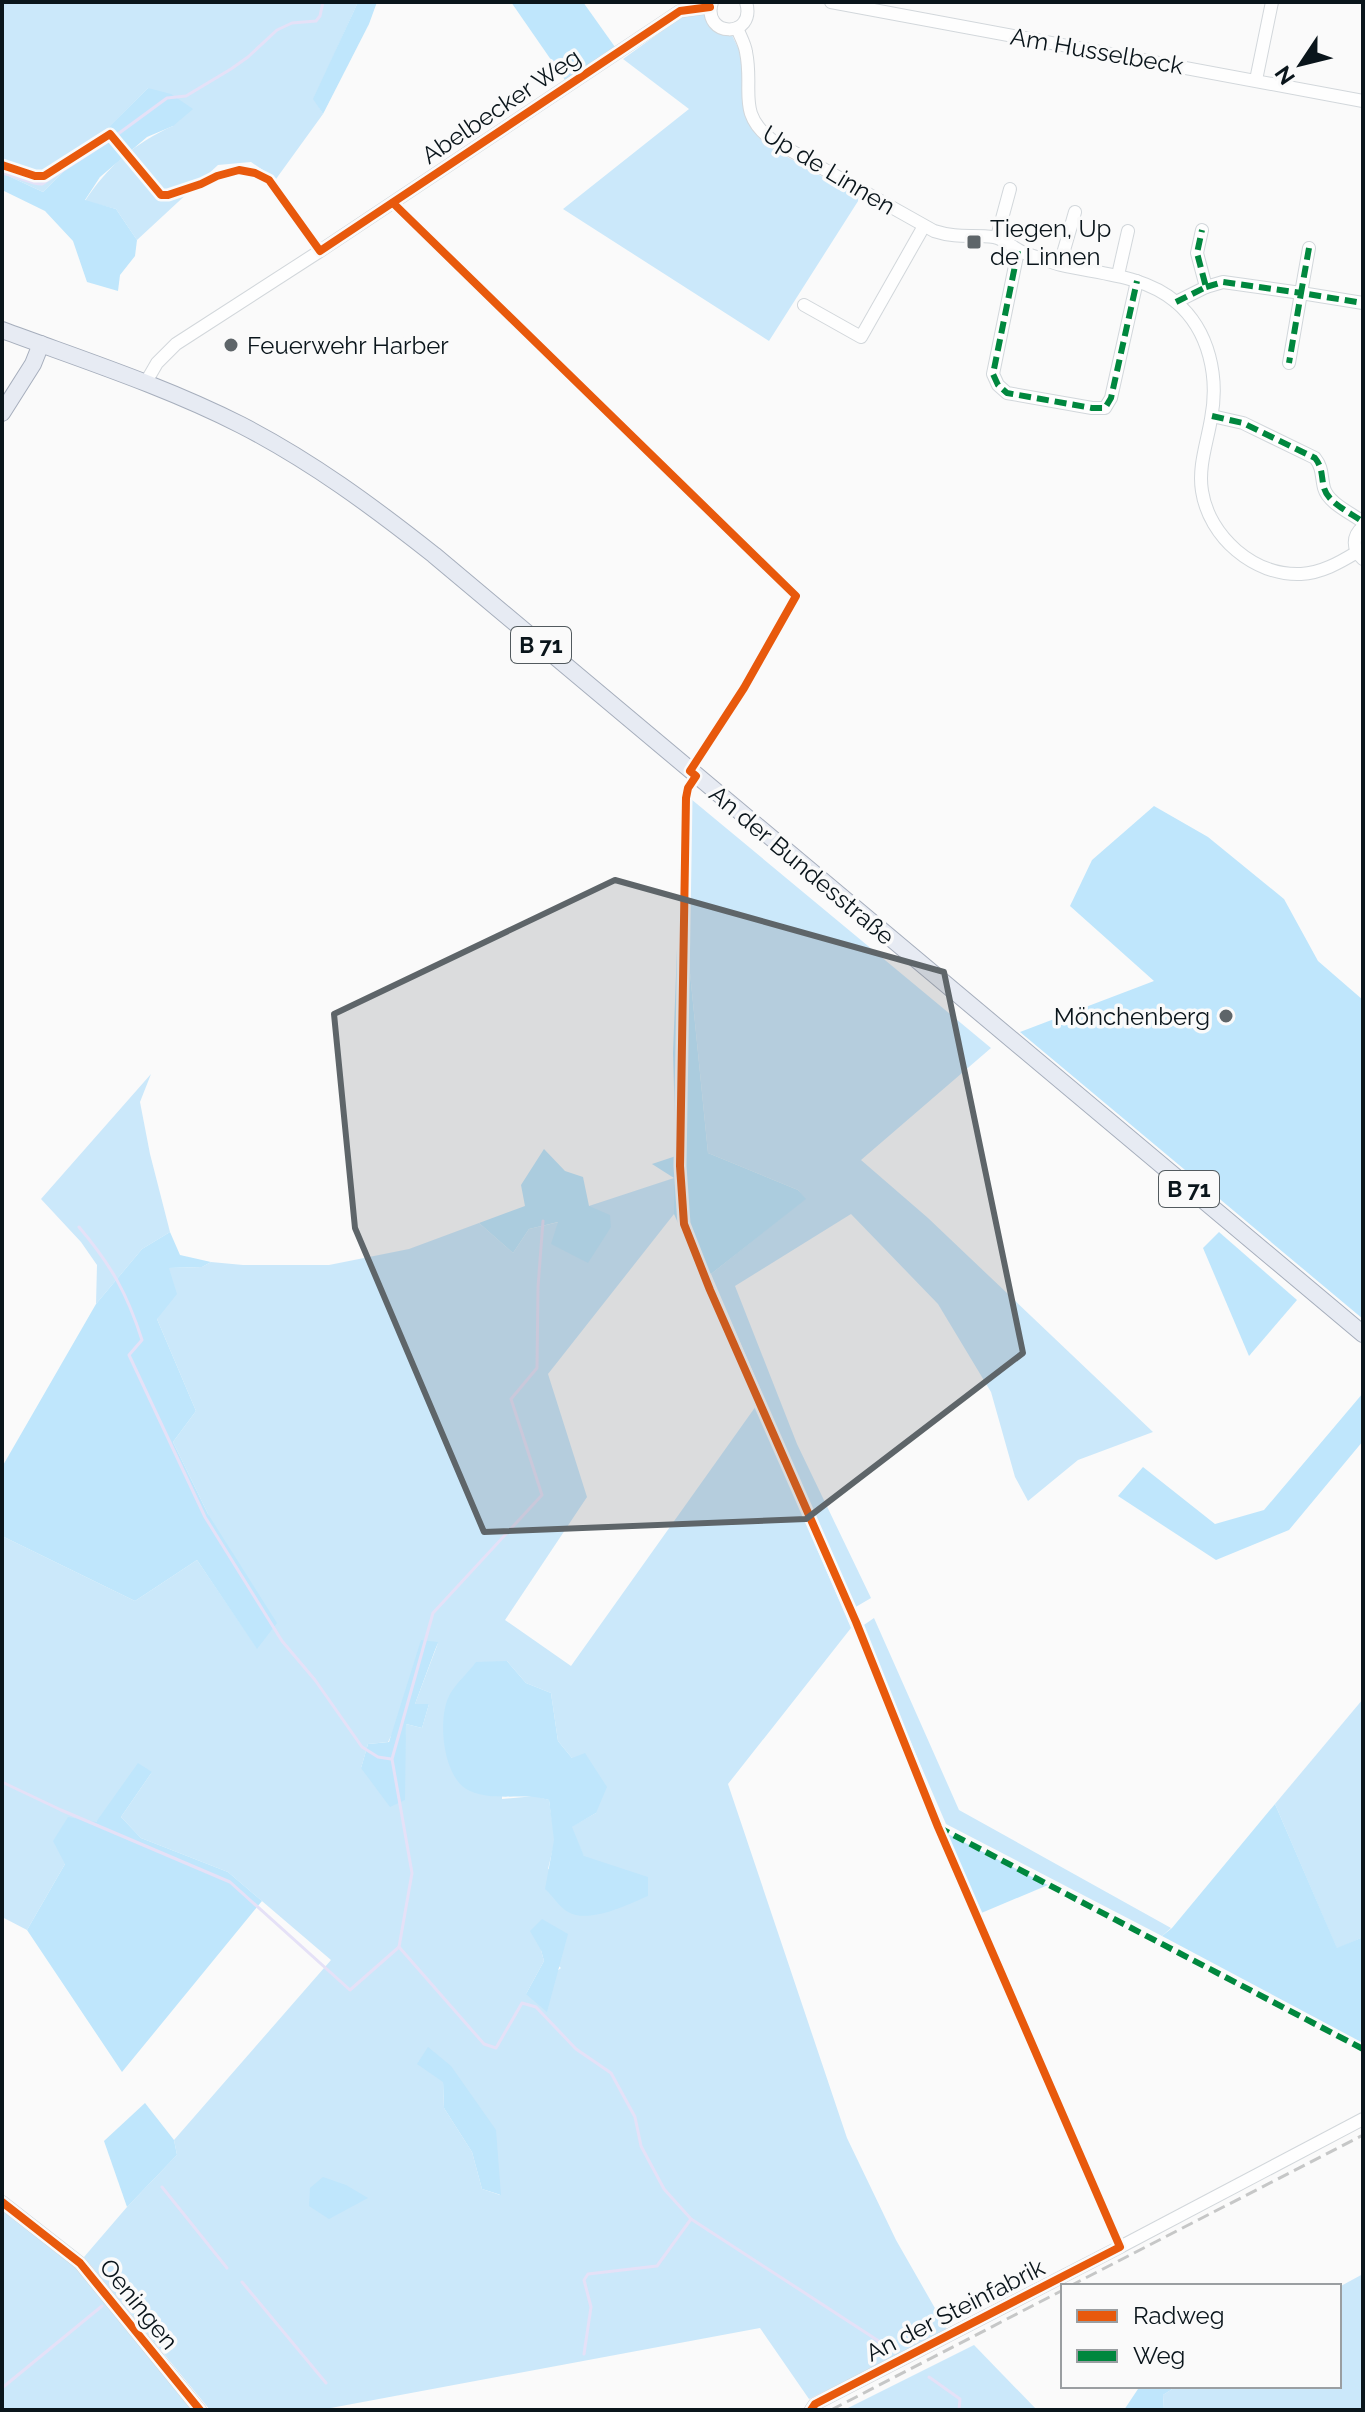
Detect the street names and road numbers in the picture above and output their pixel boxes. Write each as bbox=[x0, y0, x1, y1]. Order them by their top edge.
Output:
street label: Am Husselbeck bbox=[1008, 22, 1186, 81]
street label: Abelbecker Weg bbox=[416, 42, 586, 170]
street label: Up de Linnen bbox=[758, 119, 900, 221]
road number: B 71 bbox=[511, 627, 571, 663]
street label: An der Bundesstraße bbox=[704, 779, 900, 951]
road number: B 71 bbox=[1159, 1171, 1219, 1207]
street label: An der Steinfabrik bbox=[861, 2252, 1050, 2368]
street label: Oeningen bbox=[94, 2253, 184, 2355]

